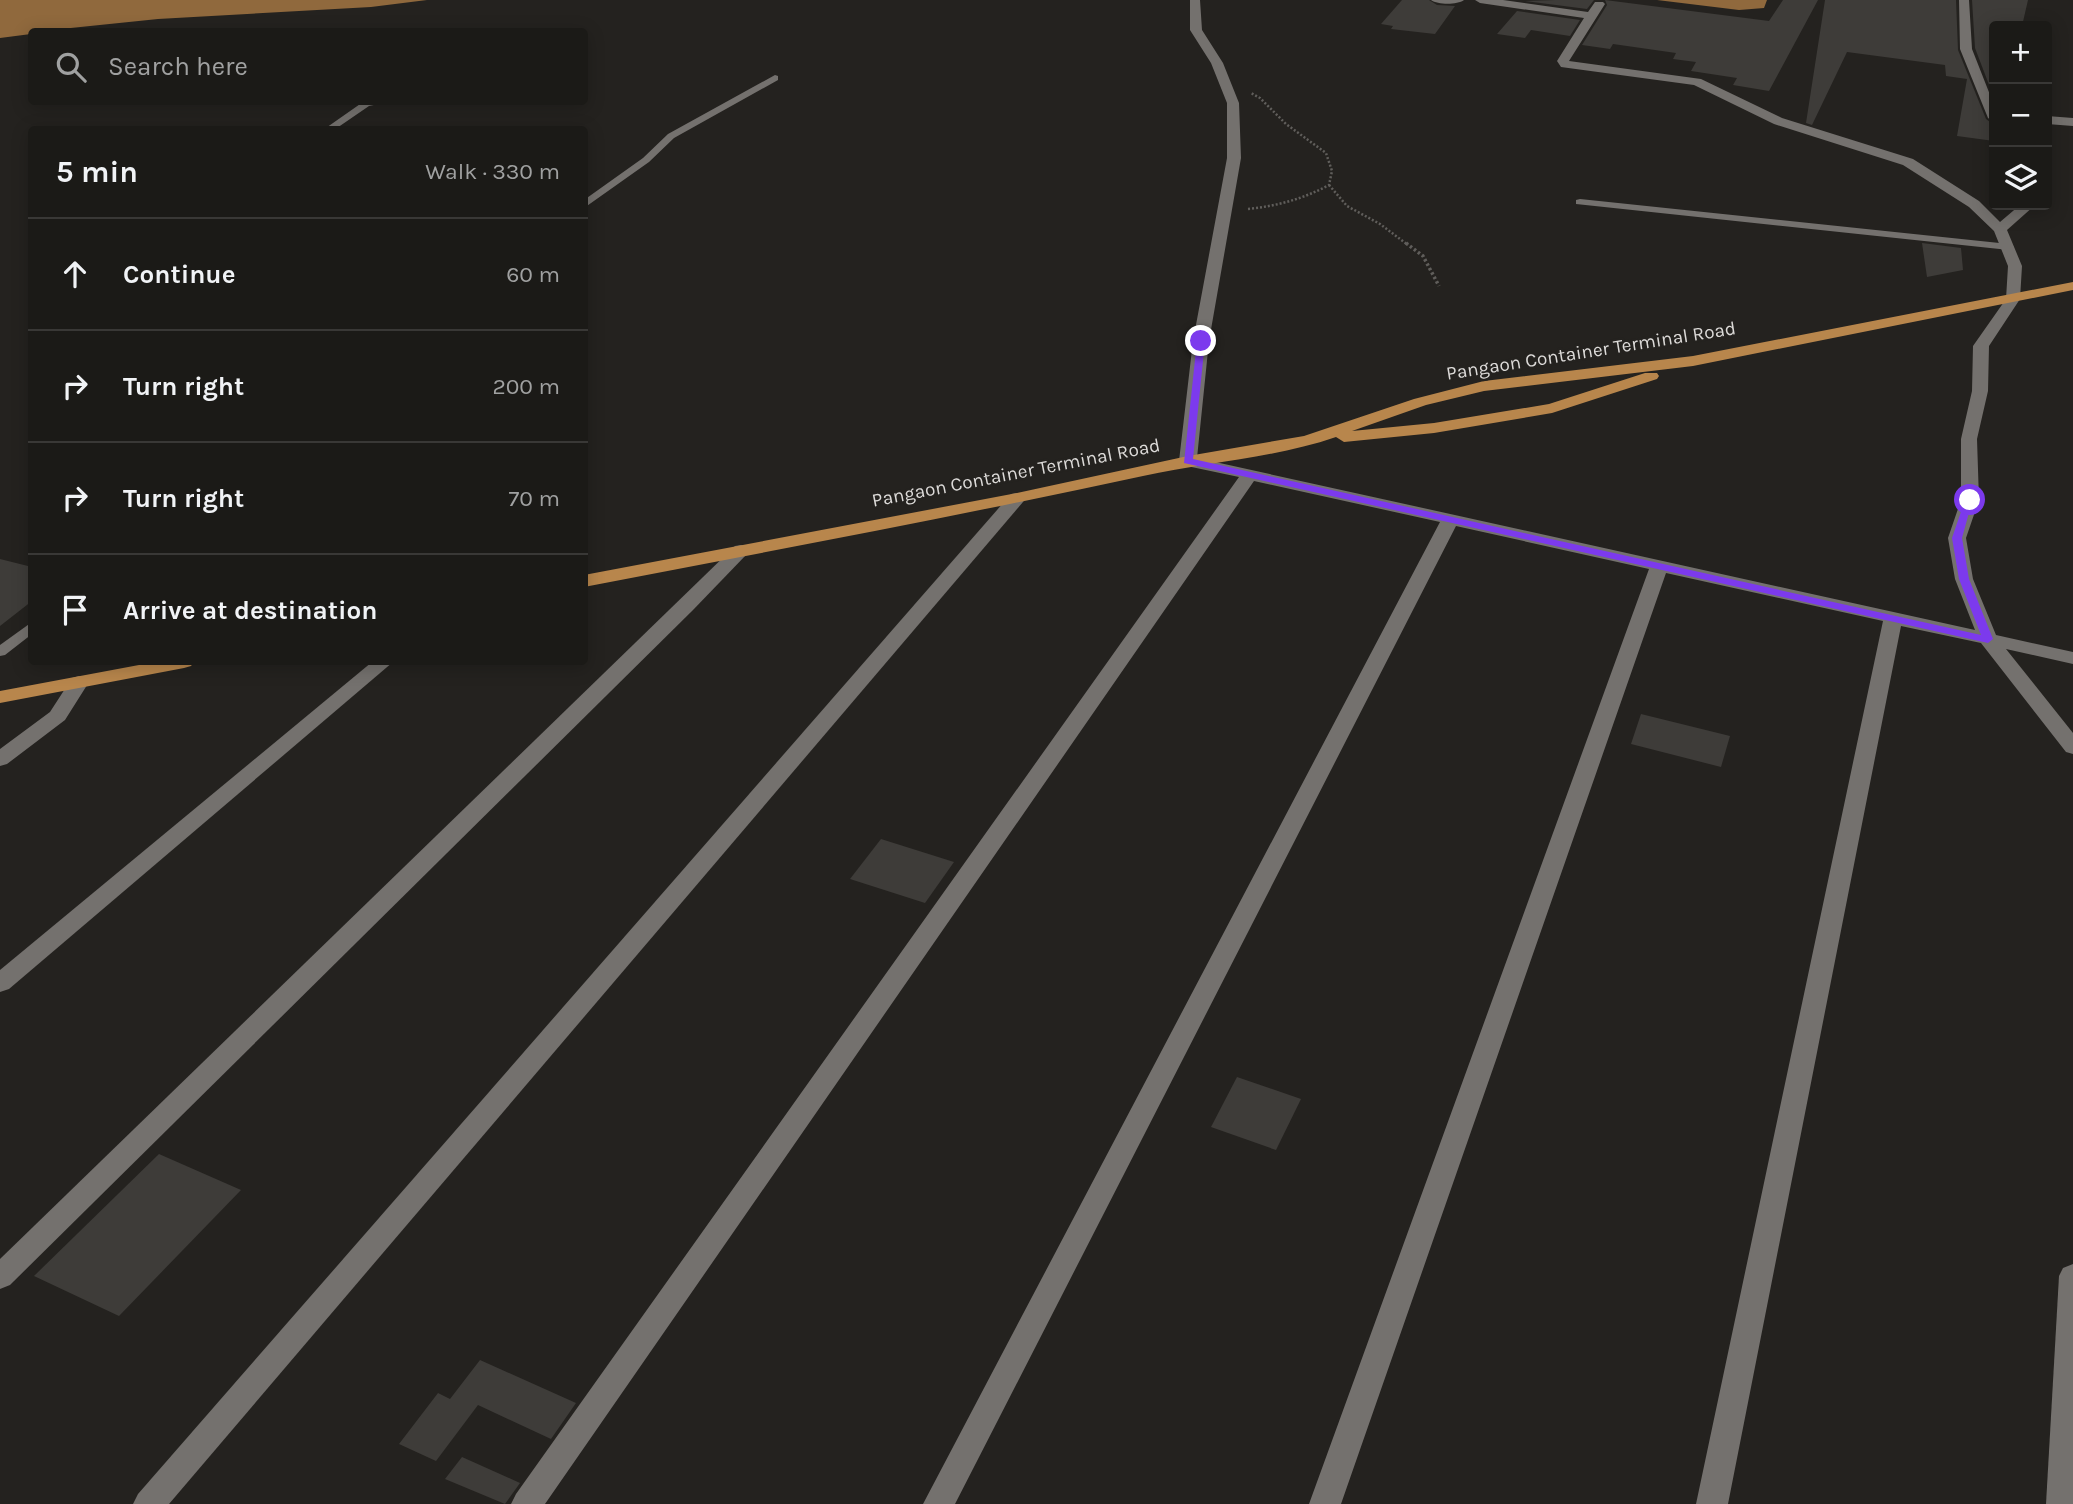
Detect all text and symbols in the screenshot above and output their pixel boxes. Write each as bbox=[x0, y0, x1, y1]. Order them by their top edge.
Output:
map controls bbox=[1989, 21, 2052, 210]
button: + bbox=[1989, 21, 2052, 84]
search box bbox=[28, 28, 588, 105]
icon: search bbox=[52, 48, 90, 86]
text: Search here bbox=[108, 51, 248, 82]
button: − bbox=[1989, 84, 2052, 147]
button: layers bbox=[1989, 147, 2052, 210]
text: 5 min bbox=[56, 154, 138, 190]
text: Walk · 330 m bbox=[425, 158, 560, 185]
icon: ahead bbox=[56, 255, 94, 293]
text: Continue bbox=[123, 259, 235, 290]
text: 60 m bbox=[506, 261, 560, 288]
street label: Pangaon Container Terminal Road bbox=[1445, 317, 1737, 385]
route end bbox=[1185, 325, 1216, 356]
icon: right bbox=[56, 367, 94, 405]
text: Turn right bbox=[123, 371, 244, 402]
text: 200 m bbox=[492, 373, 560, 400]
street label: Pangaon Container Terminal Road bbox=[870, 434, 1162, 512]
icon: right bbox=[56, 479, 94, 517]
text: Turn right bbox=[123, 483, 244, 514]
route start bbox=[1954, 484, 1985, 515]
text: 70 m bbox=[509, 485, 560, 512]
icon: arrive bbox=[56, 591, 94, 629]
text: Arrive at destination bbox=[123, 595, 377, 626]

